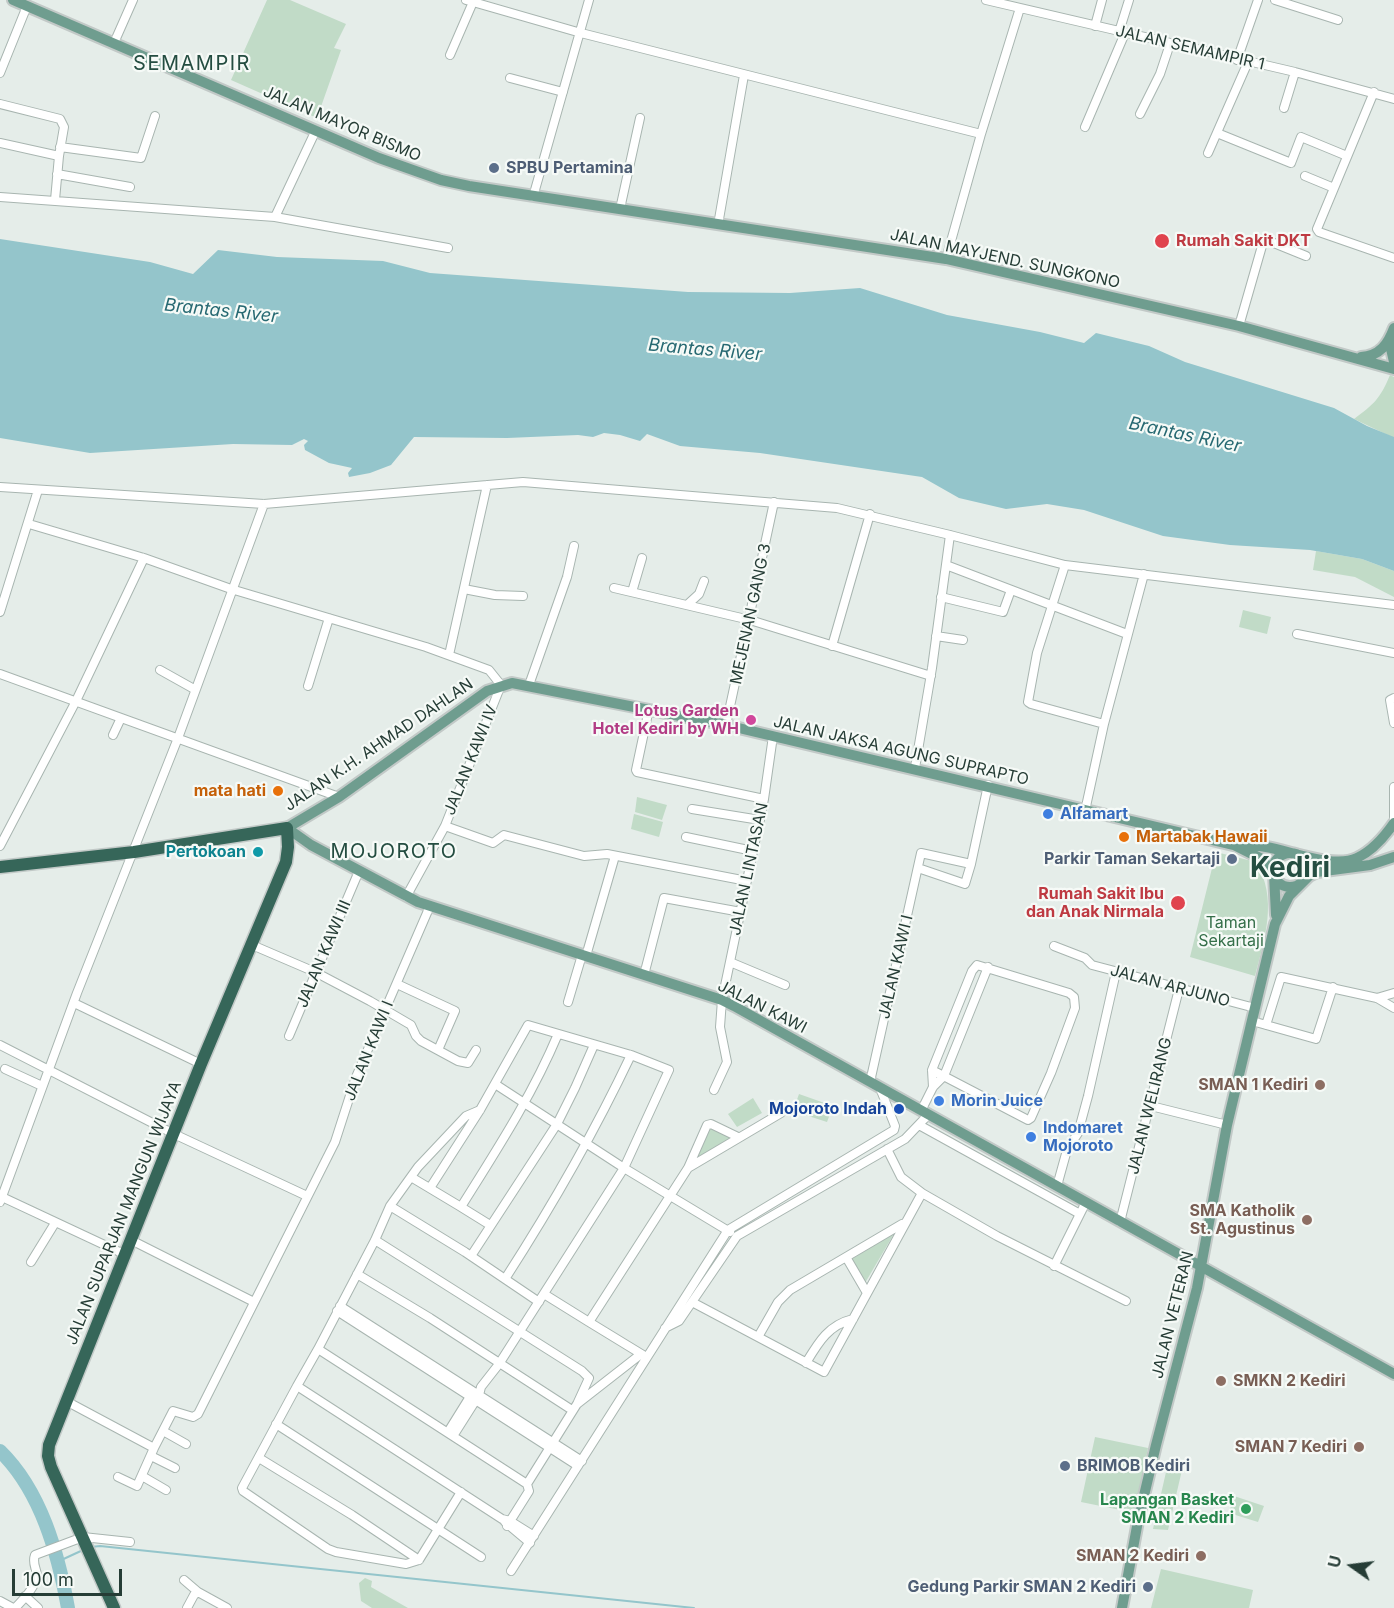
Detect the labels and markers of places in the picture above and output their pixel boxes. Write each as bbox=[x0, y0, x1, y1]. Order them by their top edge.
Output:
place label: SPBU Pertamina bbox=[506, 158, 633, 178]
marker: SPBU Pertamina bbox=[487, 161, 501, 175]
place label: Rumah Sakit DKT bbox=[1176, 231, 1311, 251]
marker: Rumah Sakit DKT bbox=[1153, 232, 1171, 250]
place label: Lotus Garden Hotel Kediri by WH bbox=[593, 701, 739, 739]
marker: Lotus Garden Hotel Kediri by WH bbox=[744, 713, 758, 727]
place label: mata hati bbox=[194, 781, 266, 801]
marker: mata hati bbox=[271, 784, 285, 798]
place label: Alfamart bbox=[1060, 804, 1128, 824]
marker: Alfamart bbox=[1041, 807, 1055, 821]
place label: Martabak Hawaii bbox=[1136, 827, 1268, 847]
marker: Martabak Hawaii bbox=[1117, 830, 1131, 844]
place label: Pertokoan bbox=[166, 842, 246, 862]
marker: Pertokoan bbox=[251, 845, 265, 859]
place label: Parkir Taman Sekartaji bbox=[1044, 849, 1220, 869]
marker: Parkir Taman Sekartaji bbox=[1225, 852, 1239, 866]
place label: Rumah Sakit Ibu dan Anak Nirmala bbox=[1026, 884, 1164, 922]
marker: Rumah Sakit Ibu dan Anak Nirmala bbox=[1169, 894, 1187, 912]
place label: SMAN 1 Kediri bbox=[1198, 1075, 1308, 1095]
marker: SMAN 1 Kediri bbox=[1313, 1078, 1327, 1092]
place label: Morin Juice bbox=[951, 1091, 1043, 1111]
marker: Morin Juice bbox=[932, 1094, 946, 1108]
place label: Mojoroto Indah bbox=[769, 1099, 887, 1119]
marker: Mojoroto Indah bbox=[892, 1102, 906, 1116]
place label: Indomaret Mojoroto bbox=[1043, 1118, 1123, 1156]
marker: Indomaret Mojoroto bbox=[1024, 1130, 1038, 1144]
place label: SMA Katholik St. Agustinus bbox=[1189, 1201, 1295, 1239]
marker: SMA Katholik St. Agustinus bbox=[1300, 1213, 1314, 1227]
place label: SMKN 2 Kediri bbox=[1233, 1371, 1346, 1391]
marker: SMKN 2 Kediri bbox=[1214, 1374, 1228, 1388]
place label: SMAN 7 Kediri bbox=[1235, 1437, 1347, 1457]
marker: SMAN 7 Kediri bbox=[1352, 1440, 1366, 1454]
place label: BRIMOB Kediri bbox=[1077, 1456, 1190, 1476]
marker: BRIMOB Kediri bbox=[1058, 1459, 1072, 1473]
place label: Lapangan Basket SMAN 2 Kediri bbox=[1100, 1490, 1234, 1528]
marker: Lapangan Basket SMAN 2 Kediri bbox=[1239, 1502, 1253, 1516]
place label: SMAN 2 Kediri bbox=[1076, 1546, 1189, 1566]
marker: SMAN 2 Kediri bbox=[1194, 1549, 1208, 1563]
place label: Gedung Parkir SMAN 2 Kediri bbox=[907, 1577, 1136, 1597]
marker: Gedung Parkir SMAN 2 Kediri bbox=[1141, 1580, 1155, 1594]

